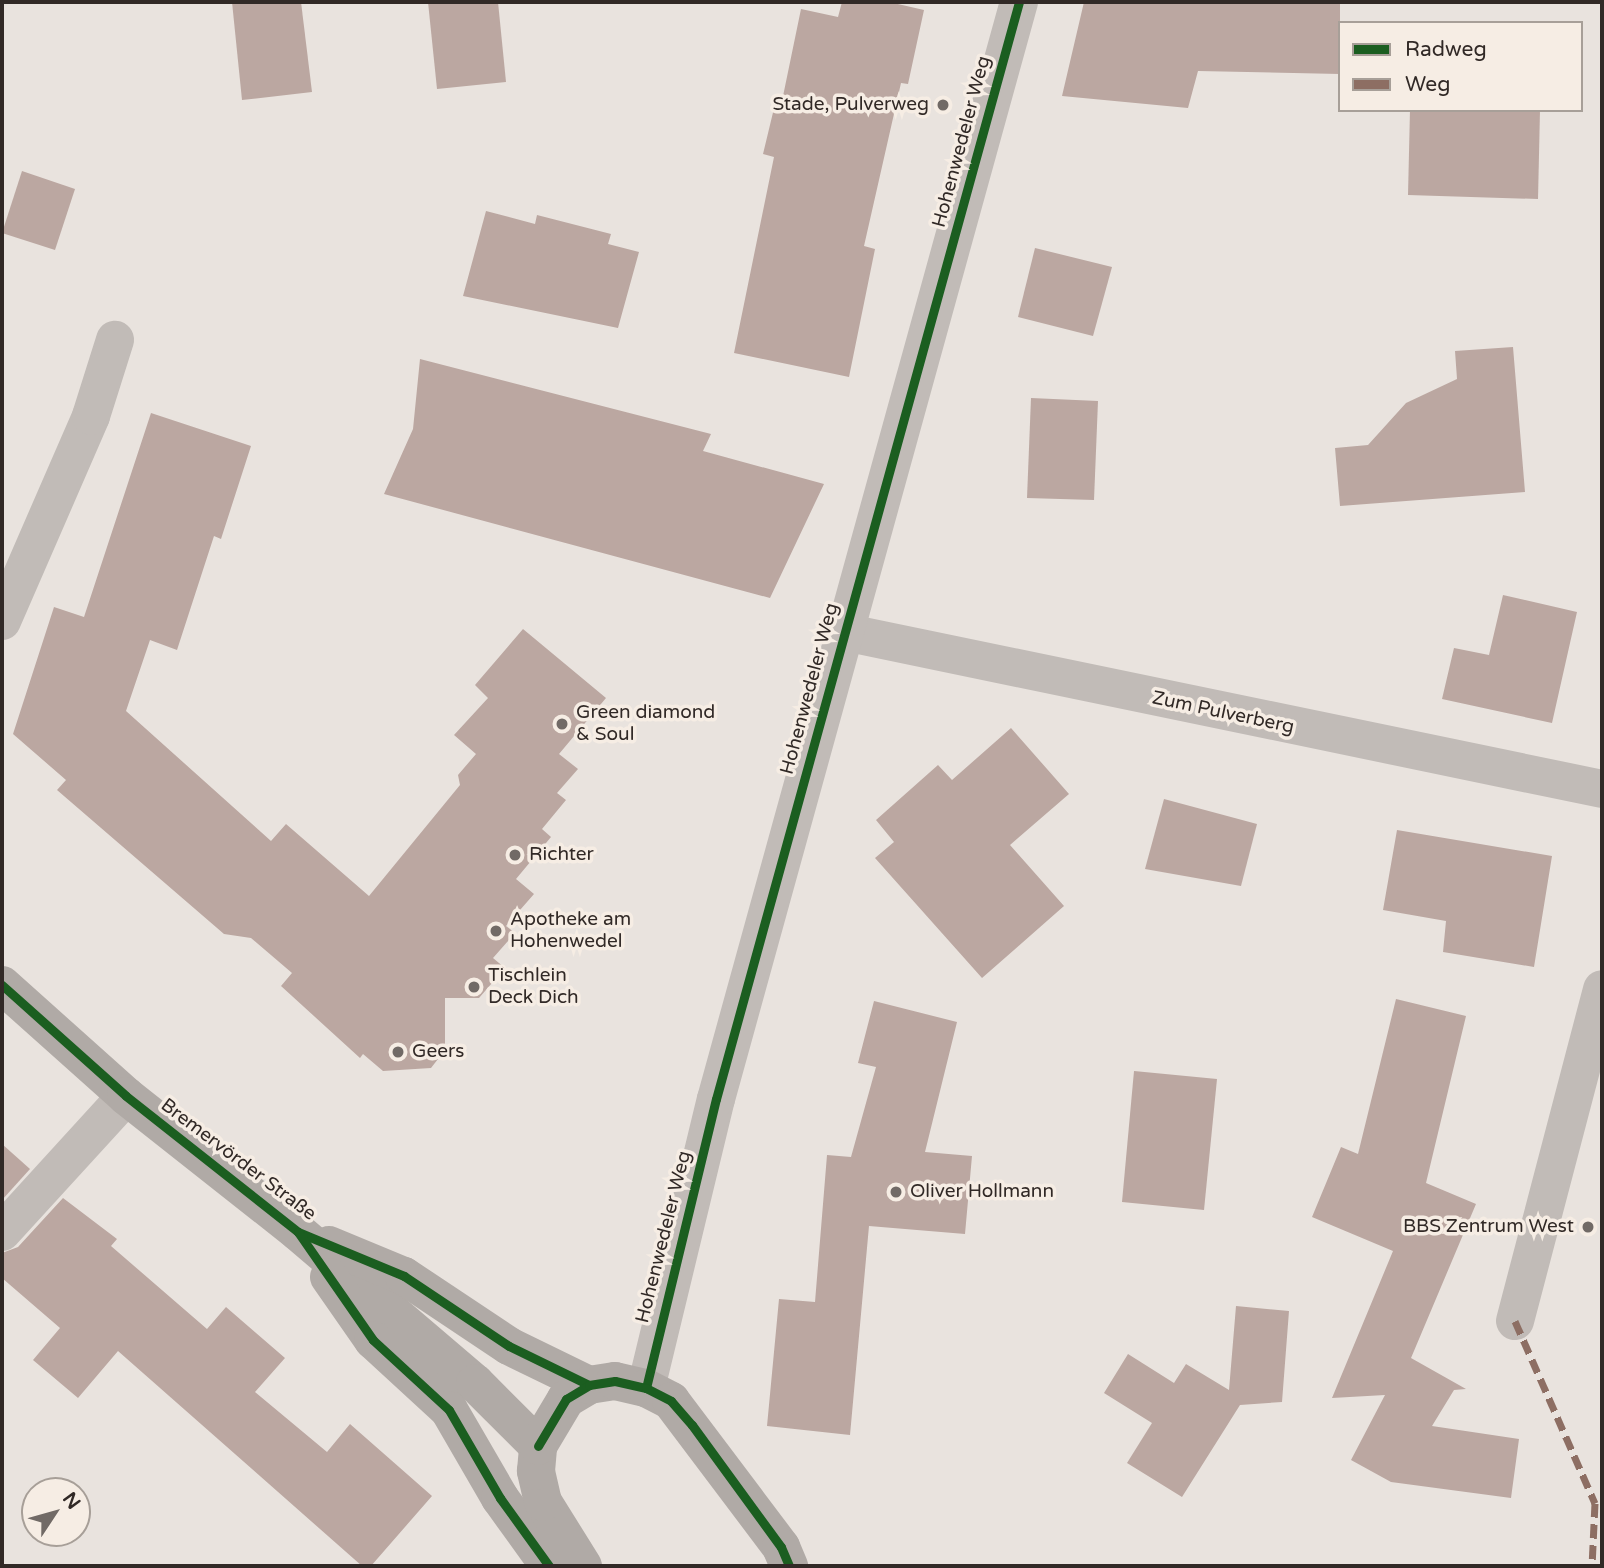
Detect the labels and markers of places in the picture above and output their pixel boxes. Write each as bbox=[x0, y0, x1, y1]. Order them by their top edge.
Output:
place label: Stade, Pulverweg bbox=[773, 94, 929, 116]
marker: Stade, Pulverweg bbox=[935, 97, 951, 113]
place label: Green diamond & Soul bbox=[576, 702, 715, 746]
marker: Green diamond & Soul bbox=[554, 716, 570, 732]
place label: Richter bbox=[529, 844, 594, 866]
marker: Richter bbox=[507, 847, 523, 863]
place label: Apotheke am Hohenwedel bbox=[510, 909, 631, 953]
marker: Apotheke am Hohenwedel bbox=[488, 923, 504, 939]
place label: Tischlein Deck Dich bbox=[488, 965, 579, 1009]
marker: Tischlein Deck Dich bbox=[466, 979, 482, 995]
place label: Geers bbox=[412, 1041, 464, 1063]
marker: Geers bbox=[390, 1044, 406, 1060]
place label: Oliver Hollmann bbox=[910, 1181, 1054, 1203]
marker: Oliver Hollmann bbox=[888, 1184, 904, 1200]
place label: BBS Zentrum West bbox=[1403, 1216, 1574, 1238]
marker: BBS Zentrum West bbox=[1580, 1219, 1596, 1235]

